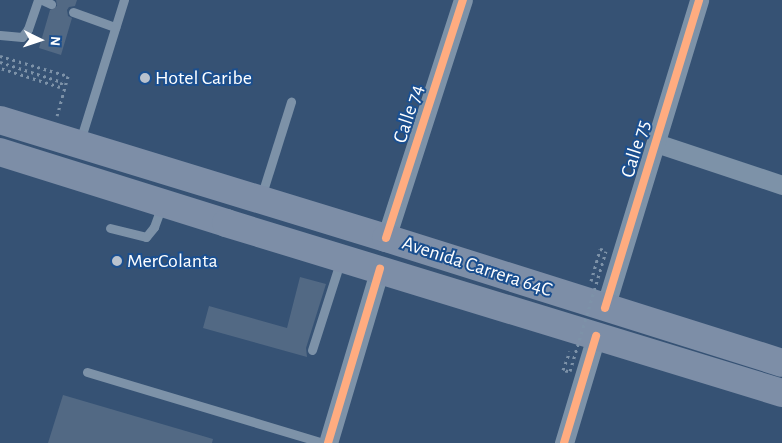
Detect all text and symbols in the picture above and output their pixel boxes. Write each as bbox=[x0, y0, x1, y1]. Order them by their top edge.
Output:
north arrow bbox=[15, 15, 65, 65]
text: N bbox=[48, 36, 62, 46]
place label: Hotel Caribe bbox=[155, 66, 252, 90]
marker: Hotel Caribe bbox=[139, 72, 151, 84]
street label: Calle 74 bbox=[388, 82, 430, 146]
street label: Calle 75 bbox=[616, 117, 656, 181]
street label: Avenida Carrera 64C bbox=[399, 231, 555, 303]
place label: MerColanta bbox=[127, 249, 218, 273]
marker: MerColanta bbox=[111, 255, 123, 267]

